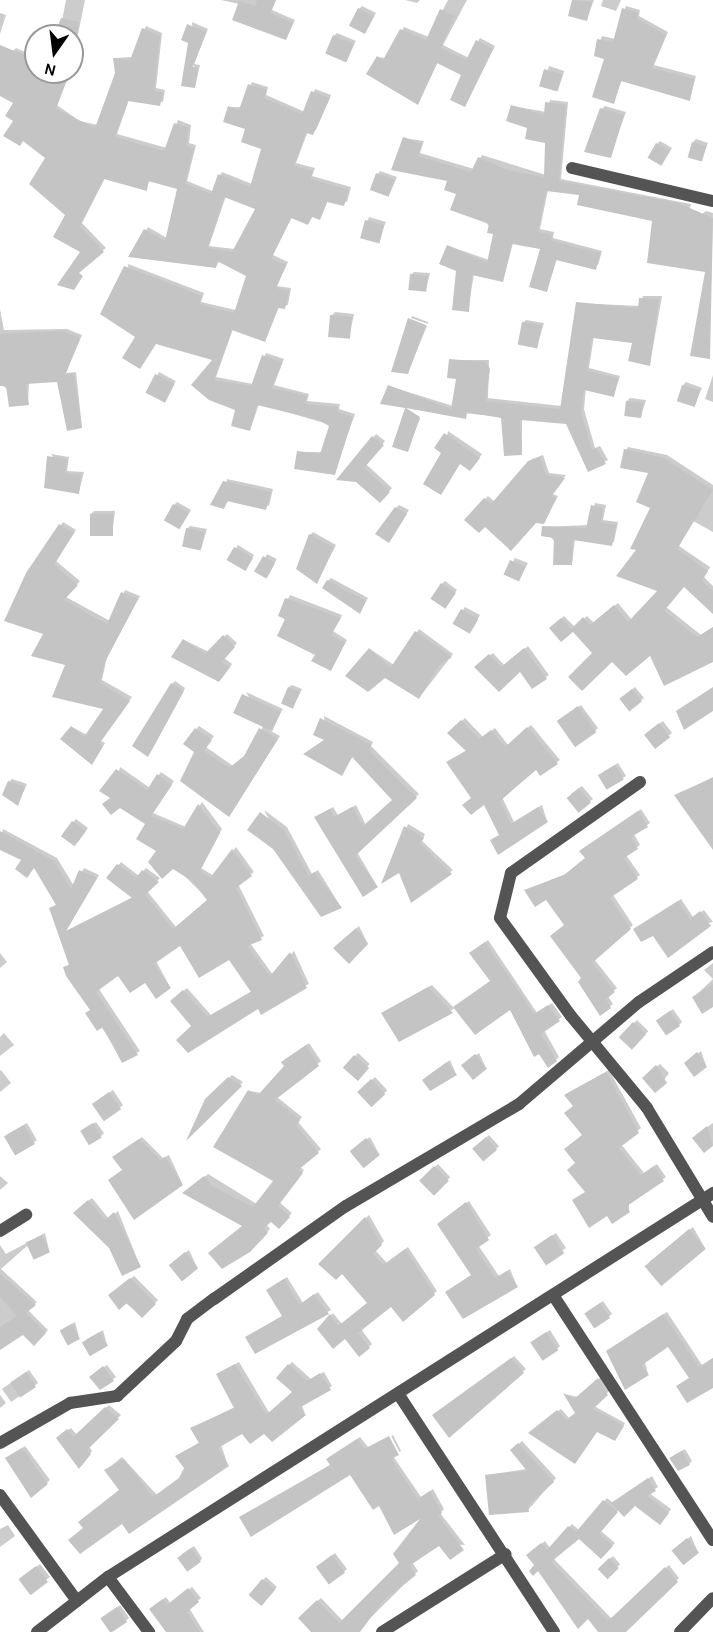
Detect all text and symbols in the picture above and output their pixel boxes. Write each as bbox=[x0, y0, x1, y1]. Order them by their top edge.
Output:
north arrow bbox=[24, 24, 84, 84]
text: N bbox=[42, 59, 58, 81]

